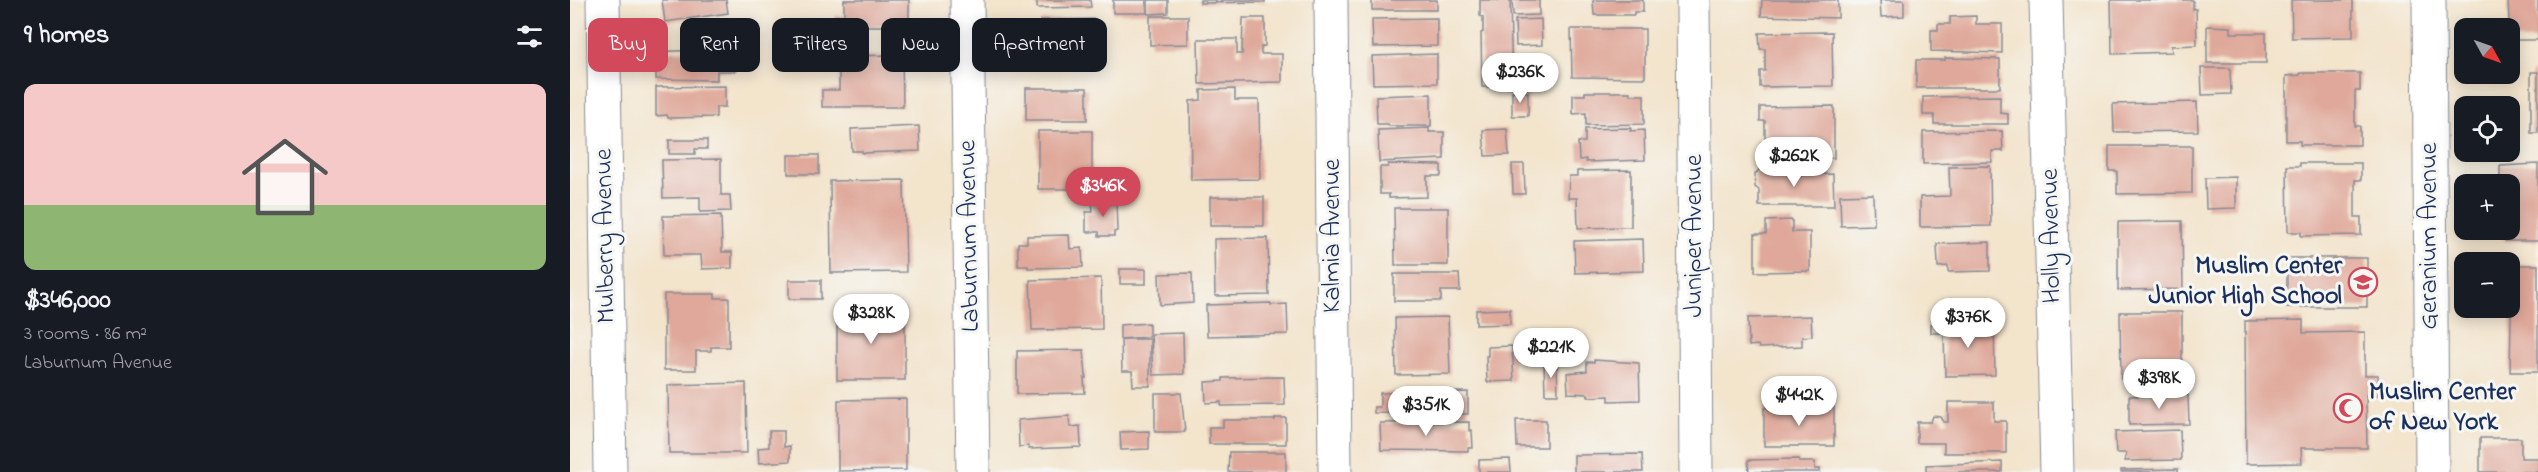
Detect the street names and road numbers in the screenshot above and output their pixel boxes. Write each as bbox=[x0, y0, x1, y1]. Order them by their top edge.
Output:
street label: Laburnum Avenue bbox=[949, 139, 991, 332]
street label: Geranium Avenue bbox=[2411, 142, 2449, 329]
street label: Mulberry Avenue bbox=[585, 148, 627, 324]
street label: Juniper Avenue bbox=[1676, 154, 1714, 318]
street label: Kalmia Avenue bbox=[1314, 159, 1352, 313]
street label: Holly Avenue bbox=[2032, 168, 2072, 304]

